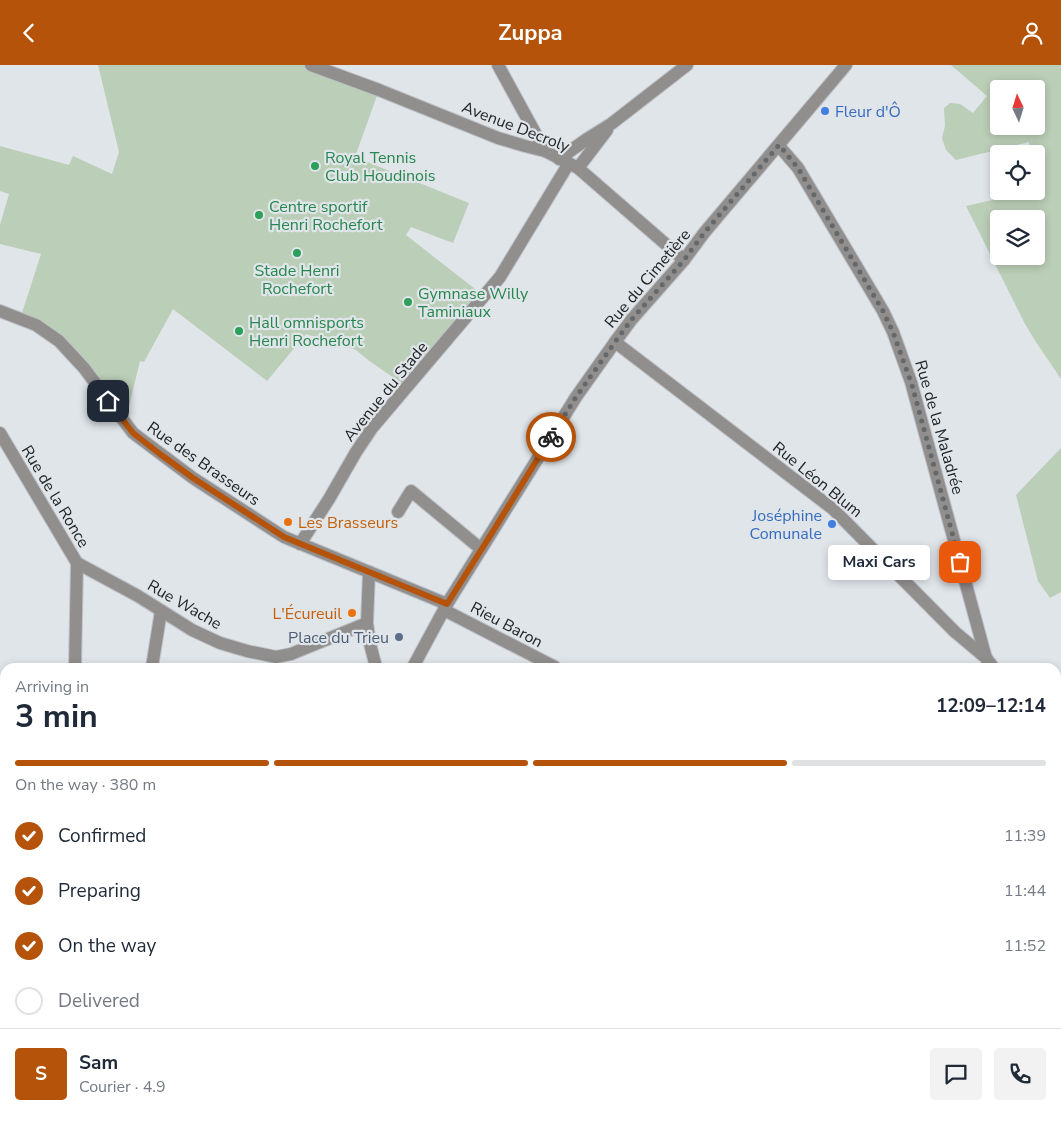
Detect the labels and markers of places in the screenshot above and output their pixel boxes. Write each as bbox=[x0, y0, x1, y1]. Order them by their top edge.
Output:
place label: Fleur d'Ô bbox=[835, 101, 901, 123]
marker: Fleur d'Ô bbox=[819, 105, 831, 117]
place label: Royal Tennis Club Houdinois bbox=[325, 147, 435, 187]
marker: Royal Tennis Club Houdinois bbox=[309, 160, 321, 172]
place label: Centre sportif Henri Rochefort bbox=[269, 196, 383, 236]
marker: Centre sportif Henri Rochefort bbox=[253, 209, 265, 221]
marker: Stade Henri Rochefort bbox=[291, 247, 303, 259]
place label: Stade Henri Rochefort bbox=[254, 260, 340, 300]
place label: Gymnase Willy Taminiaux bbox=[418, 283, 529, 323]
marker: Gymnase Willy Taminiaux bbox=[402, 296, 414, 308]
place label: Hall omnisports Henri Rochefort bbox=[249, 312, 364, 352]
marker: Hall omnisports Henri Rochefort bbox=[233, 325, 245, 337]
pin bbox=[87, 380, 129, 422]
place label: Joséphine Comunale bbox=[749, 505, 822, 545]
place label: Les Brasseurs bbox=[298, 512, 398, 534]
marker: Les Brasseurs bbox=[282, 516, 294, 528]
marker: Joséphine Comunale bbox=[826, 518, 838, 530]
pin bbox=[939, 541, 981, 583]
callout: Maxi Cars bbox=[828, 545, 930, 579]
place label: L'Écureuil bbox=[273, 603, 342, 625]
marker: L'Écureuil bbox=[346, 607, 358, 619]
place label: Place du Trieu bbox=[288, 627, 389, 649]
marker: Place du Trieu bbox=[393, 631, 405, 643]

